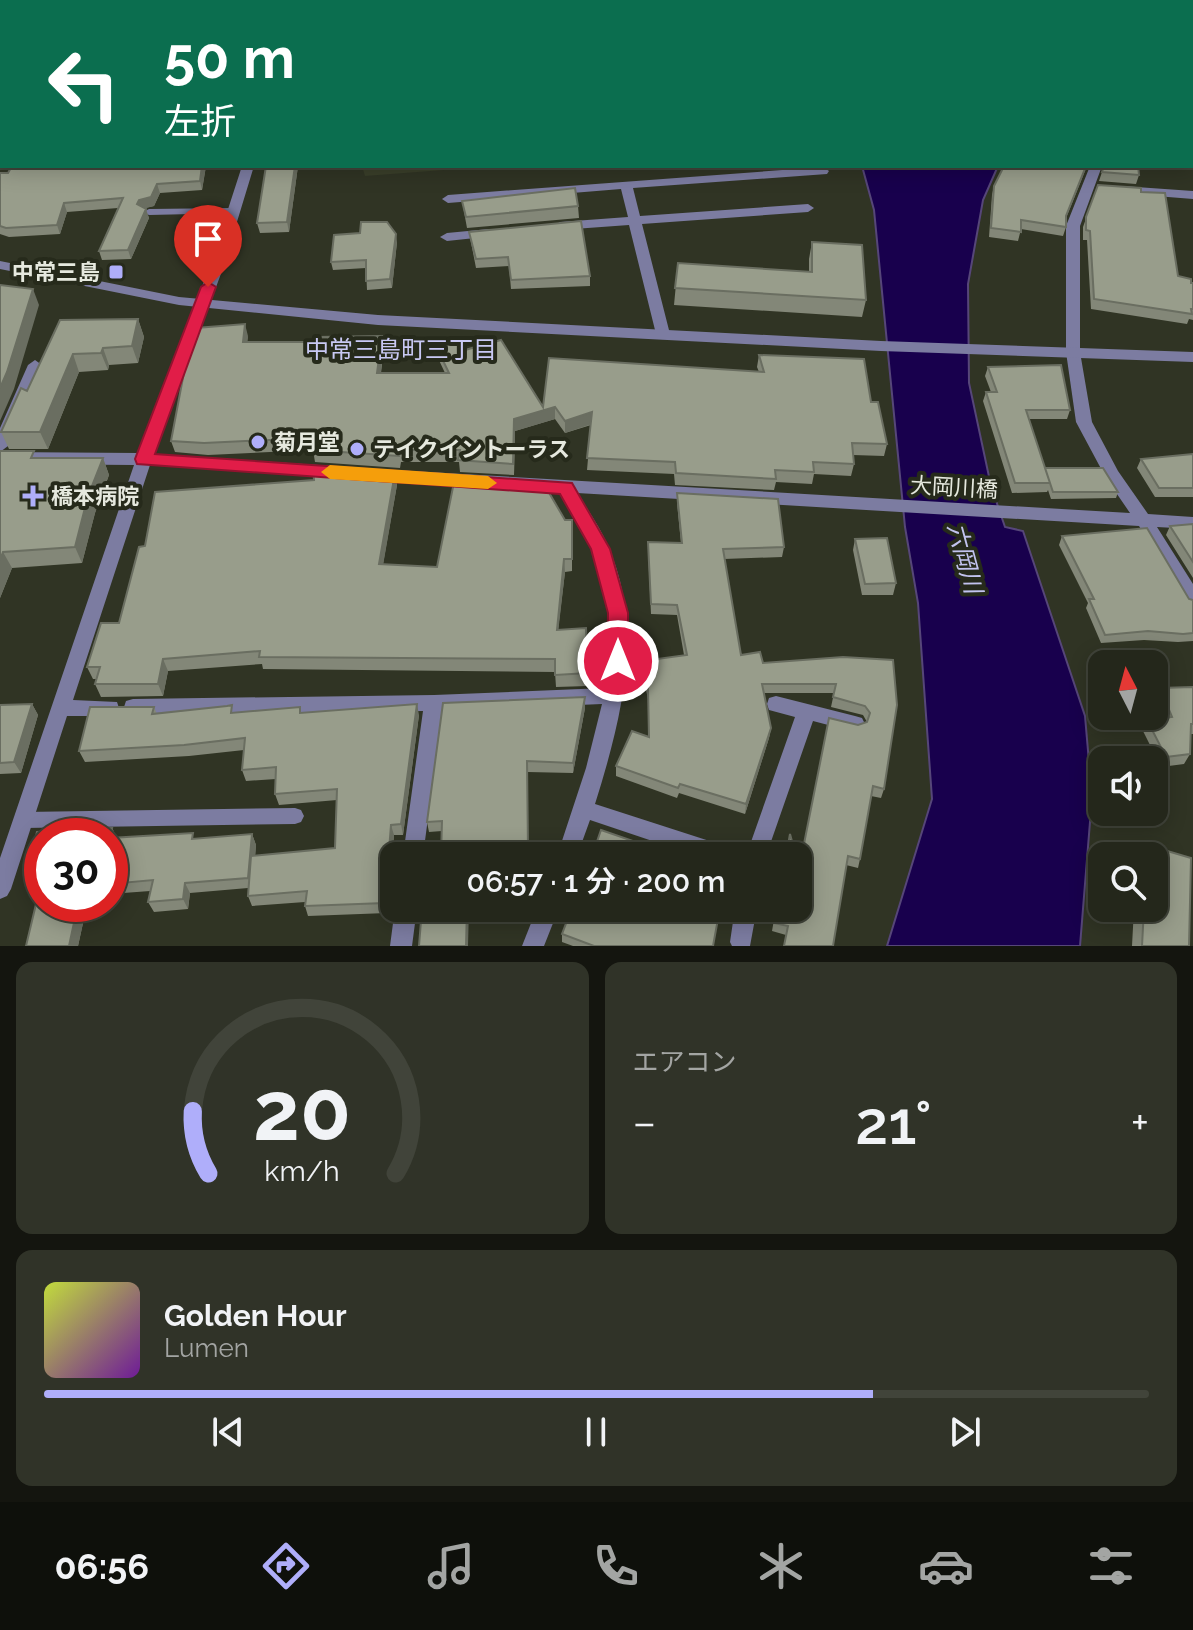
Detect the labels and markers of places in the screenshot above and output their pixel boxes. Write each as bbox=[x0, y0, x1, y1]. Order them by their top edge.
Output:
pin bbox=[174, 205, 242, 287]
place label: 中常三島 bbox=[12, 259, 100, 285]
marker: 中常三島 bbox=[107, 263, 125, 281]
place label: 菊月堂 bbox=[274, 429, 340, 455]
marker: 菊月堂 bbox=[249, 433, 267, 451]
place label: テイクイントーラス bbox=[373, 436, 570, 462]
marker: テイクイントーラス bbox=[348, 440, 366, 458]
place label: 橋本病院 bbox=[51, 483, 139, 509]
marker: 橋本病院 bbox=[22, 485, 44, 507]

